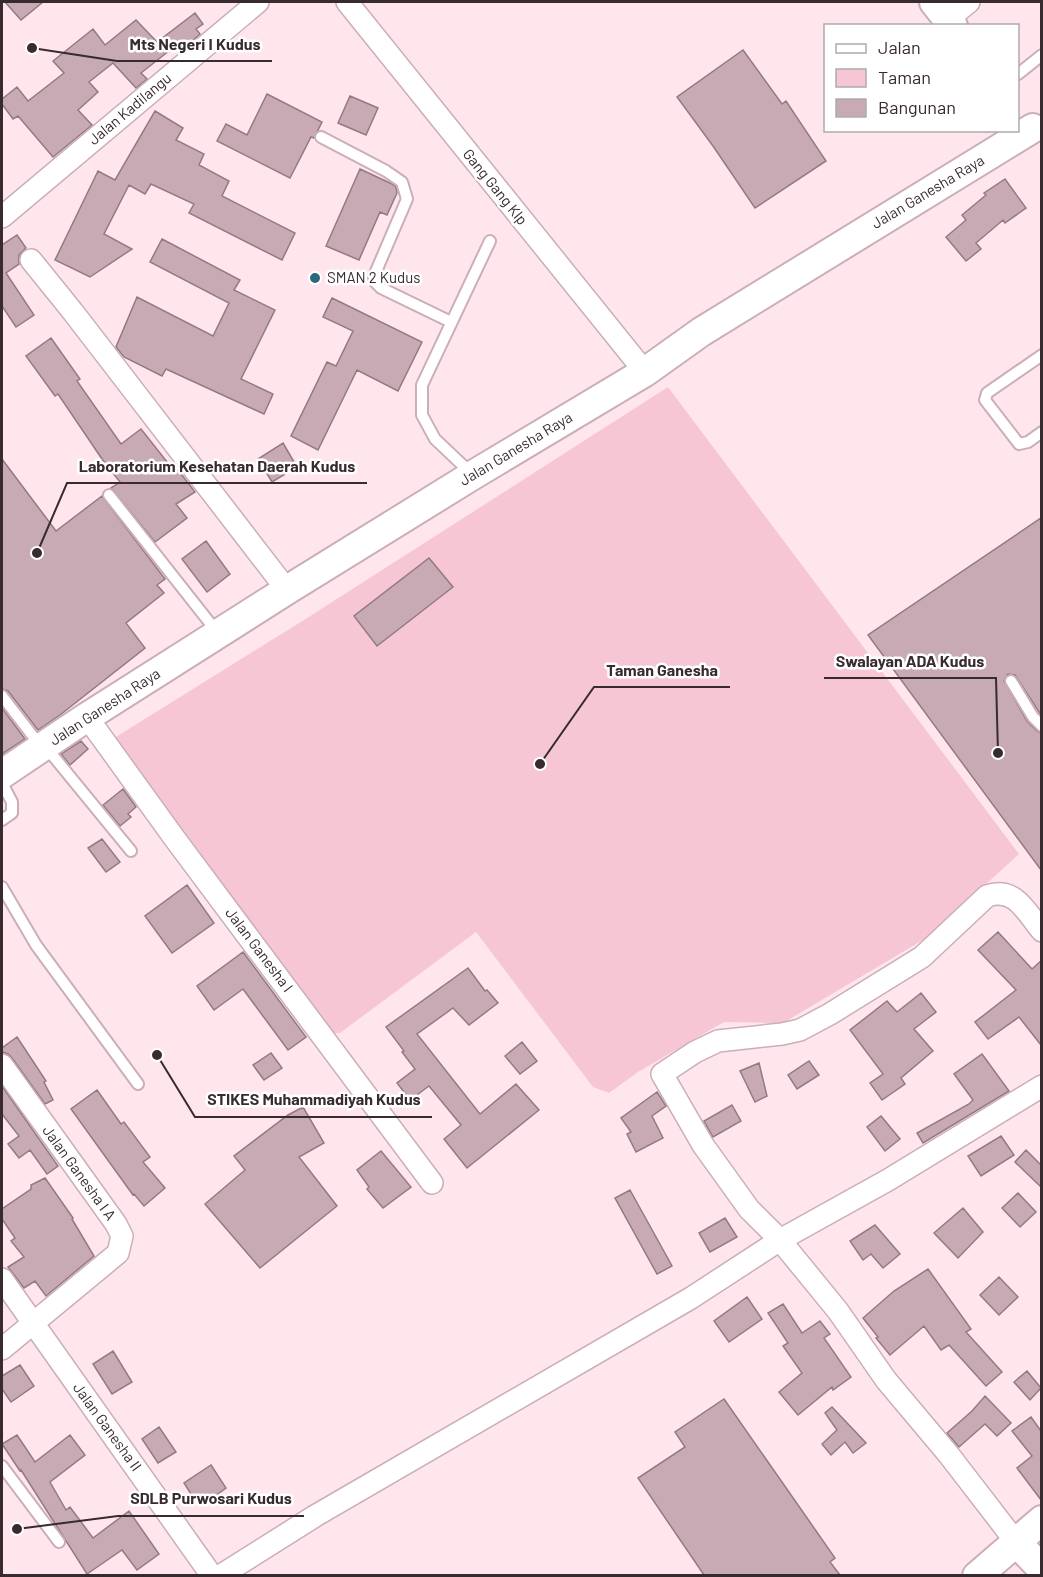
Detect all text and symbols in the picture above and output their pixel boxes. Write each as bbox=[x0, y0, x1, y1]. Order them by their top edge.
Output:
legend bbox=[824, 24, 1019, 132]
callout: Mts Negeri I Kudus bbox=[117, 27, 272, 61]
text: Mts Negeri I Kudus bbox=[129, 34, 261, 53]
text: Jalan bbox=[878, 36, 921, 58]
text: Taman bbox=[878, 66, 931, 88]
street label: Jalan Kadilangu bbox=[84, 68, 174, 148]
text: Bangunan bbox=[878, 96, 956, 118]
street label: Gang Gang Klp bbox=[460, 145, 532, 228]
street label: Jalan Ganesha Raya bbox=[868, 150, 987, 232]
place label: SMAN 2 Kudus bbox=[327, 268, 420, 286]
marker: SMAN 2 Kudus bbox=[308, 271, 322, 285]
street label: Jalan Ganesha Raya bbox=[456, 407, 575, 489]
callout: Laboratorium Kesehatan Daerah Kudus bbox=[67, 449, 367, 483]
text: Laboratorium Kesehatan Daerah Kudus bbox=[79, 456, 355, 475]
callout: Swalayan ADA Kudus bbox=[824, 644, 996, 678]
text: Swalayan ADA Kudus bbox=[836, 651, 984, 670]
callout: Taman Ganesha bbox=[594, 653, 730, 687]
text: Taman Ganesha bbox=[606, 660, 718, 679]
street label: Jalan Ganesha Raya bbox=[46, 664, 163, 749]
street label: Jalan Ganesha I bbox=[222, 904, 297, 995]
callout: STIKES Muhammadiyah Kudus bbox=[195, 1083, 432, 1117]
text: STIKES Muhammadiyah Kudus bbox=[207, 1089, 421, 1108]
street label: Jalan Ganesha I A bbox=[39, 1121, 120, 1223]
street label: Jalan Ganesha II bbox=[70, 1379, 146, 1474]
callout: SDLB Purwosari Kudus bbox=[118, 1482, 304, 1516]
text: SDLB Purwosari Kudus bbox=[130, 1488, 292, 1507]

